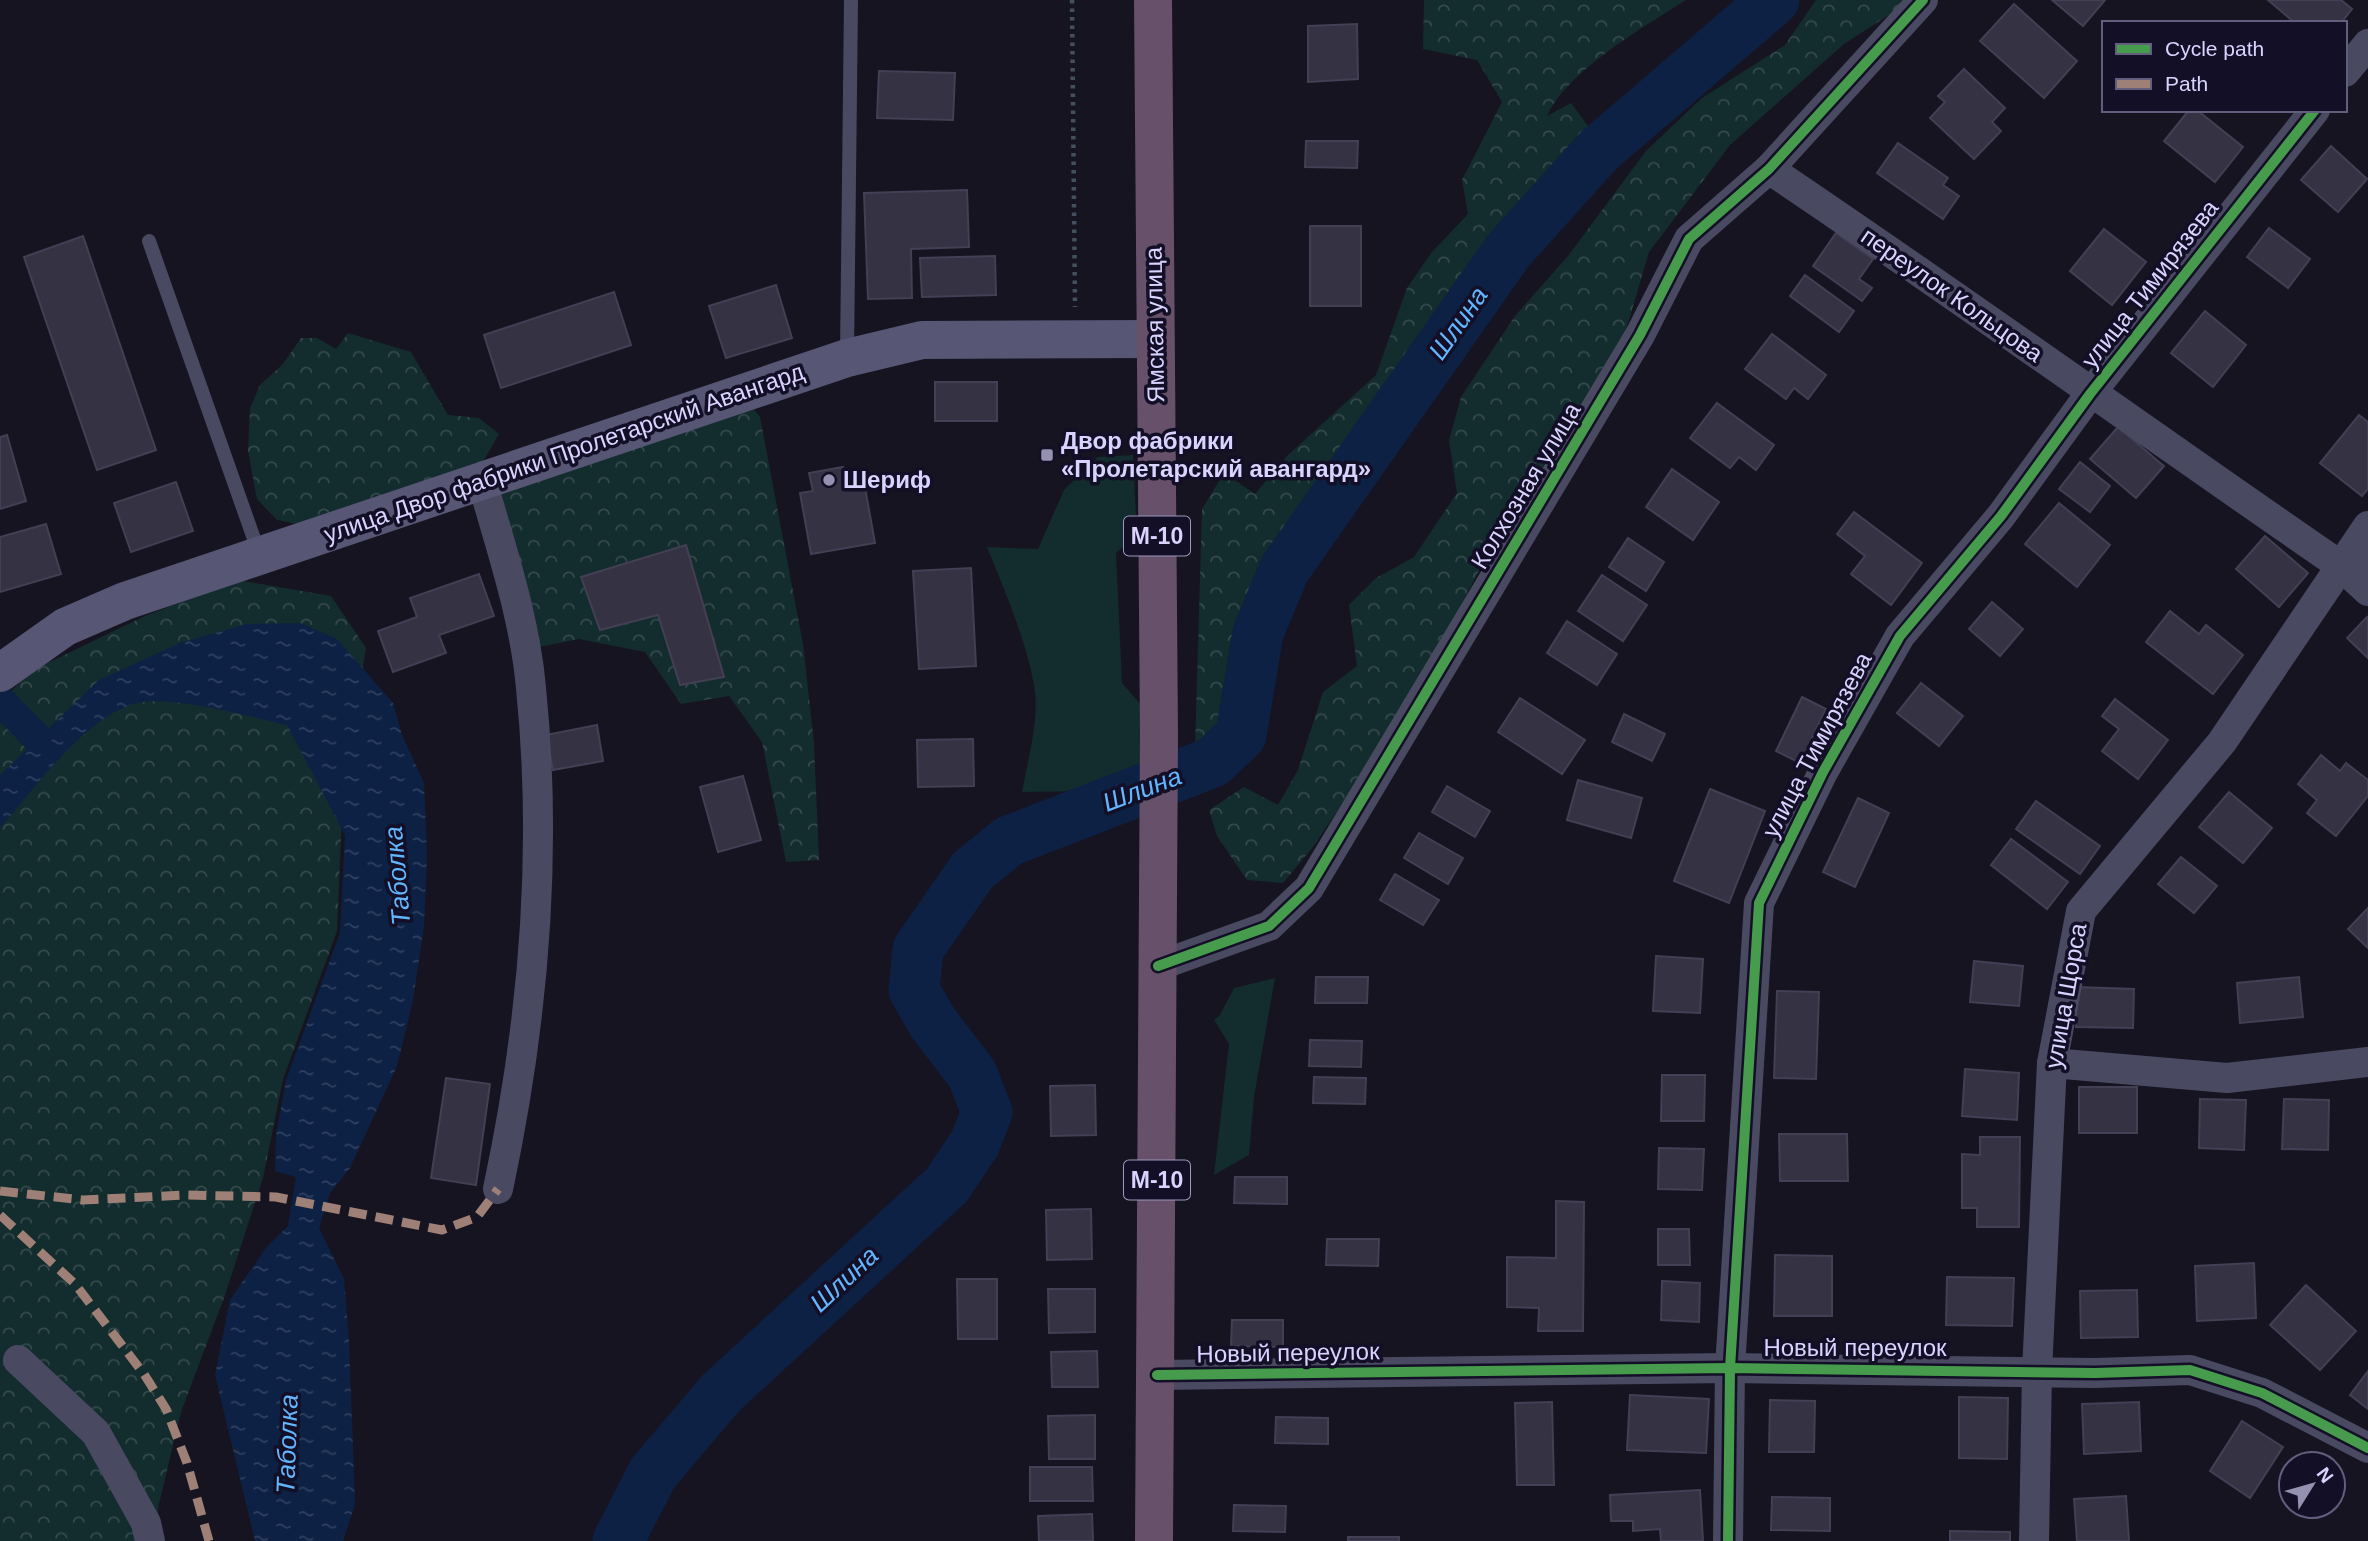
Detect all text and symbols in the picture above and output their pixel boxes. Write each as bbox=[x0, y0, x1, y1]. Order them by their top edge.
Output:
legend bbox=[2102, 21, 2347, 112]
text: Cycle path bbox=[2165, 37, 2264, 60]
text: Path bbox=[2165, 72, 2208, 95]
street label: улица Тимирязева bbox=[2076, 194, 2224, 373]
street label: переулок Кольцова bbox=[1856, 222, 2049, 368]
street label: Ямская улица bbox=[1140, 246, 1169, 403]
water label: Шлина bbox=[1422, 281, 1494, 365]
street label: улица Двор фабрики Пролетарский Авангард bbox=[320, 357, 807, 548]
street label: Колхозная улица bbox=[1465, 397, 1586, 574]
place label: Двор фабрики «Пролетарский авангард» bbox=[1061, 427, 1371, 482]
marker: Двор фабрики «Пролетарский авангард» bbox=[1039, 447, 1055, 463]
place label: Шериф bbox=[843, 466, 931, 493]
marker: Шериф bbox=[821, 472, 837, 488]
road number: М-10 bbox=[1124, 516, 1190, 556]
street label: улица Тимирязева bbox=[1756, 647, 1877, 842]
water label: Шлина bbox=[1098, 760, 1186, 818]
water label: Таболка bbox=[378, 825, 416, 927]
street label: улица Щорса bbox=[2039, 920, 2092, 1071]
road number: М-10 bbox=[1124, 1161, 1190, 1200]
water label: Шлина bbox=[804, 1240, 884, 1318]
street label: Новый переулок bbox=[1763, 1334, 1947, 1361]
street label: Новый переулок bbox=[1196, 1337, 1380, 1368]
water label: Таболка bbox=[270, 1394, 304, 1494]
north arrow bbox=[2277, 1450, 2347, 1520]
text: N bbox=[2313, 1463, 2338, 1487]

